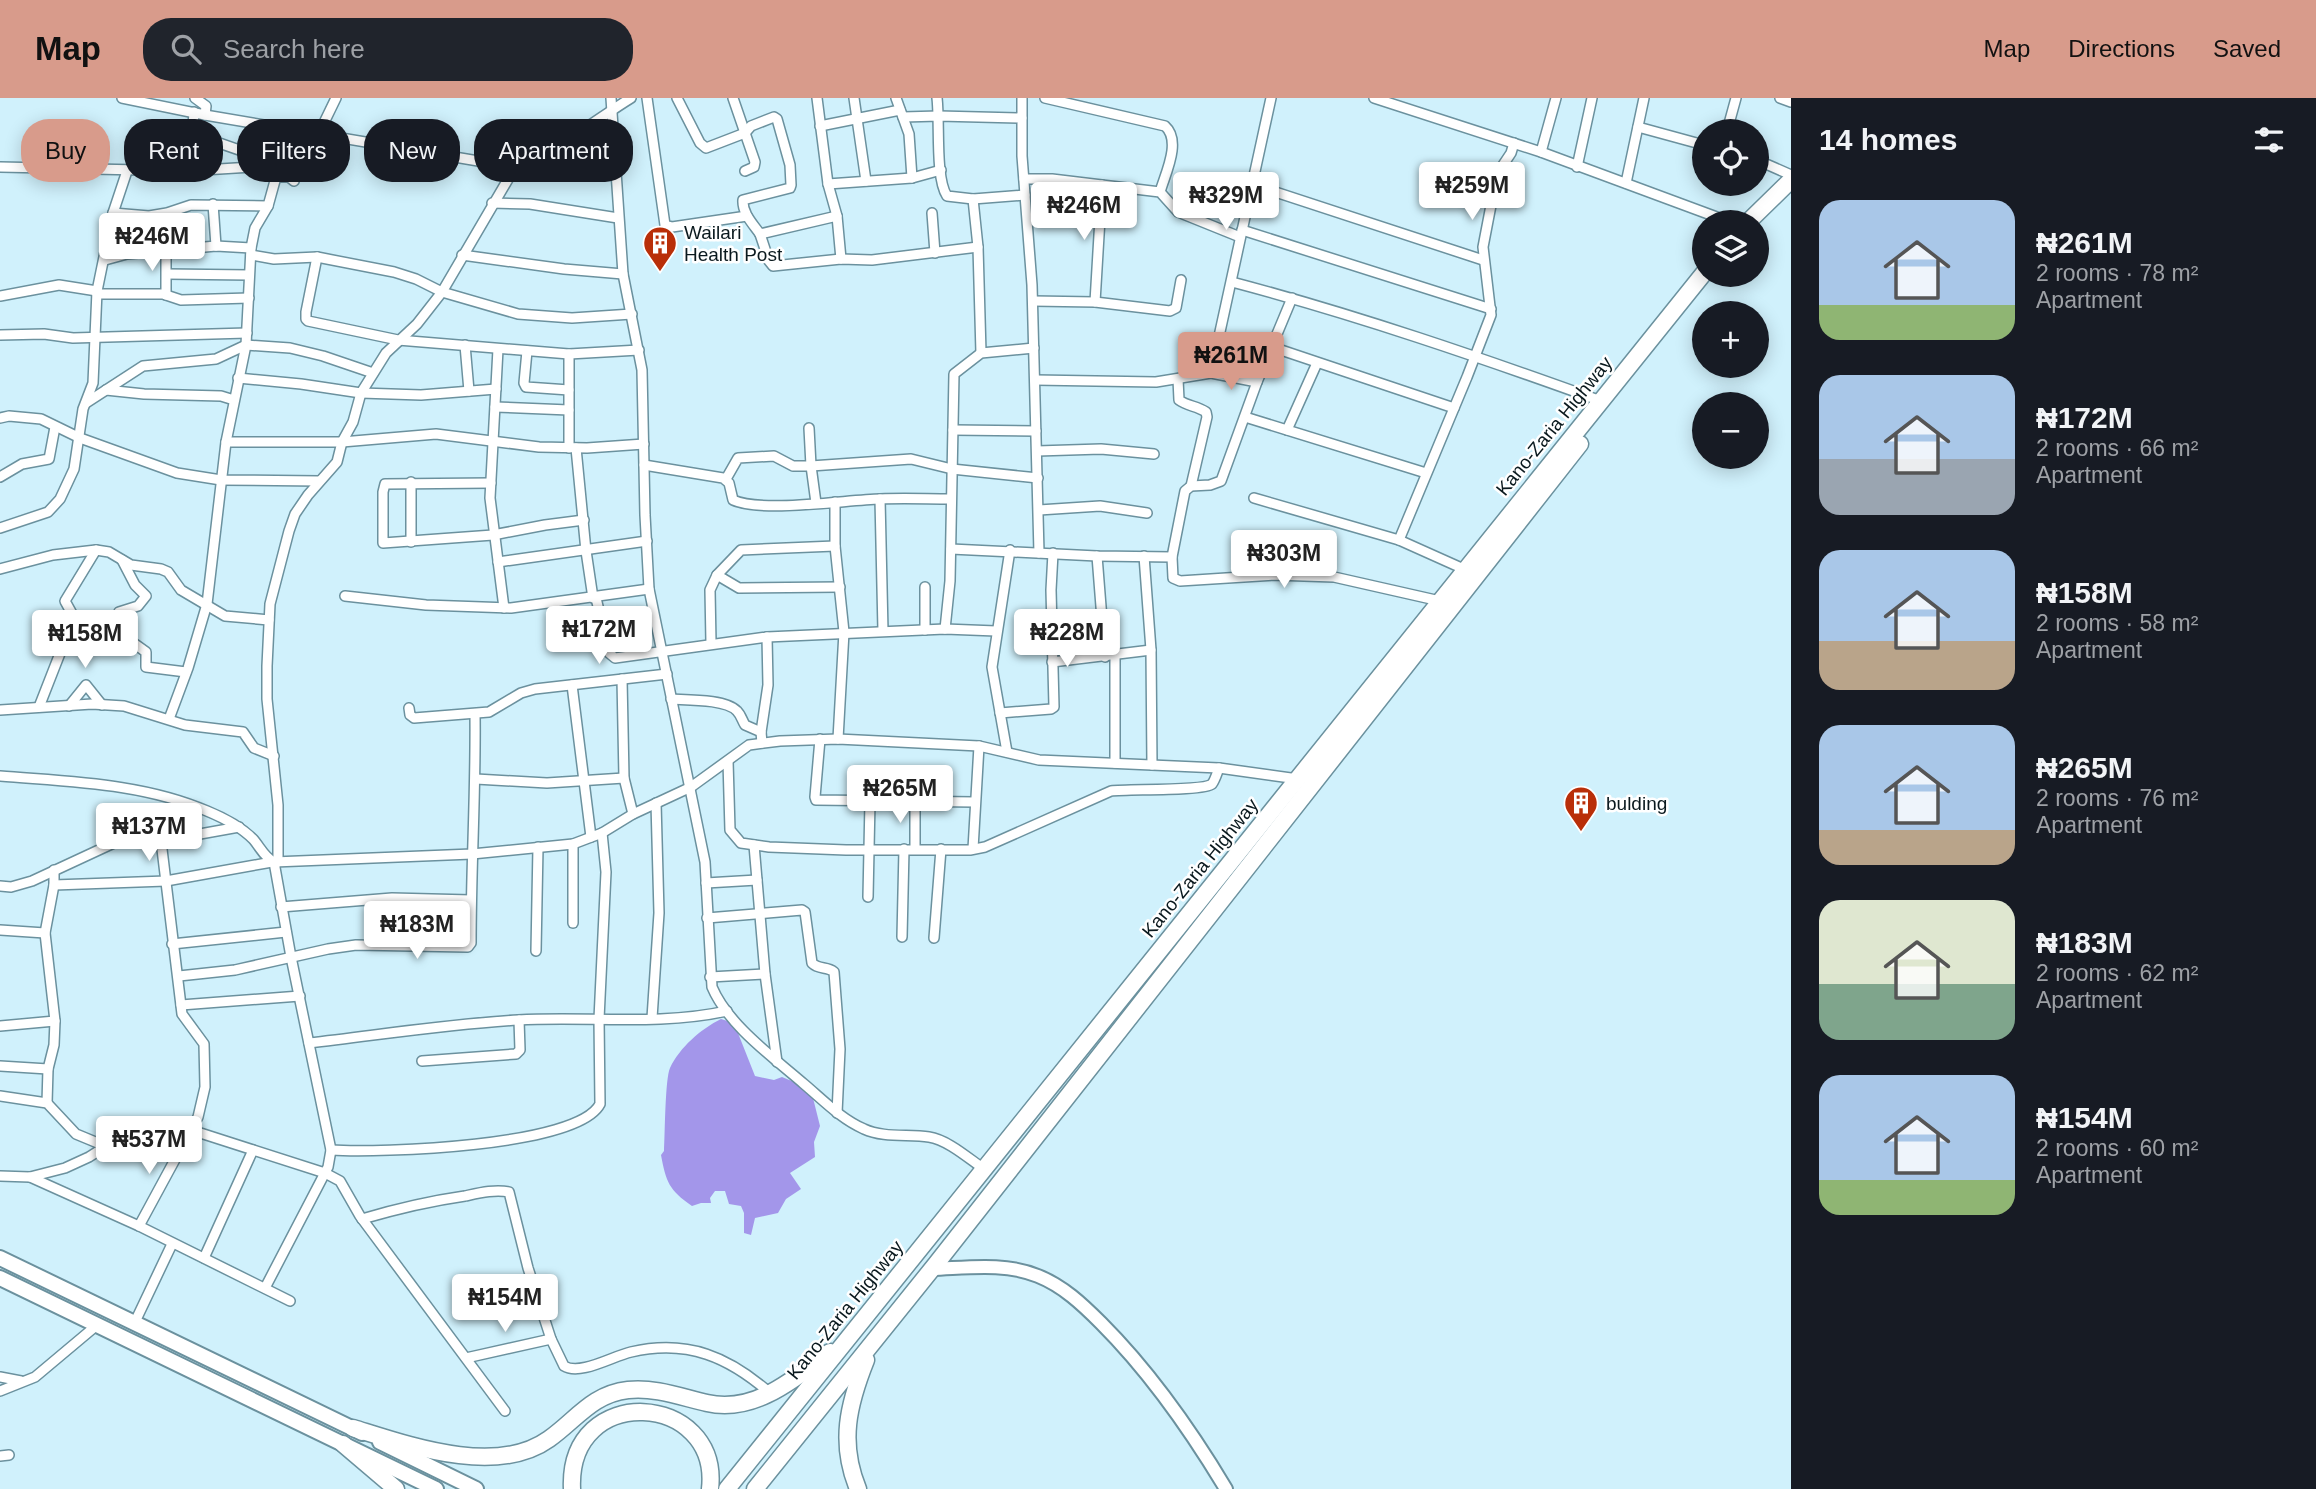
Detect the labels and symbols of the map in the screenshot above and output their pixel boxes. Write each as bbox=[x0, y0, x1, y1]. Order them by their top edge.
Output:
pin: ₦259M bbox=[1423, 162, 1521, 222]
pin: ₦329M bbox=[1177, 172, 1275, 232]
pin: ₦246M bbox=[1035, 183, 1133, 242]
pin: ₦246M bbox=[103, 214, 201, 273]
place label: Wailari Health Post bbox=[684, 222, 783, 265]
building icon: Wailari Health Post bbox=[641, 224, 679, 273]
pin: ₦261M bbox=[1182, 332, 1280, 392]
street label: Kano-Zaria Highway bbox=[1492, 352, 1617, 499]
pin: ₦303M bbox=[1235, 531, 1333, 590]
pin: ₦172M bbox=[550, 606, 648, 666]
pin: ₦158M bbox=[36, 610, 134, 670]
pin: ₦228M bbox=[1018, 610, 1116, 669]
pin: ₦265M bbox=[851, 766, 949, 825]
building icon: bulding bbox=[1562, 784, 1600, 833]
place label: bulding bbox=[1606, 793, 1667, 814]
street label: Kano-Zaria Highway bbox=[1138, 794, 1263, 941]
pin: ₦137M bbox=[100, 804, 198, 863]
pin: ₦183M bbox=[368, 902, 466, 961]
pin: ₦537M bbox=[100, 1116, 198, 1176]
street label: Kano-Zaria Highway bbox=[783, 1236, 908, 1383]
pin: ₦154M bbox=[456, 1274, 554, 1334]

